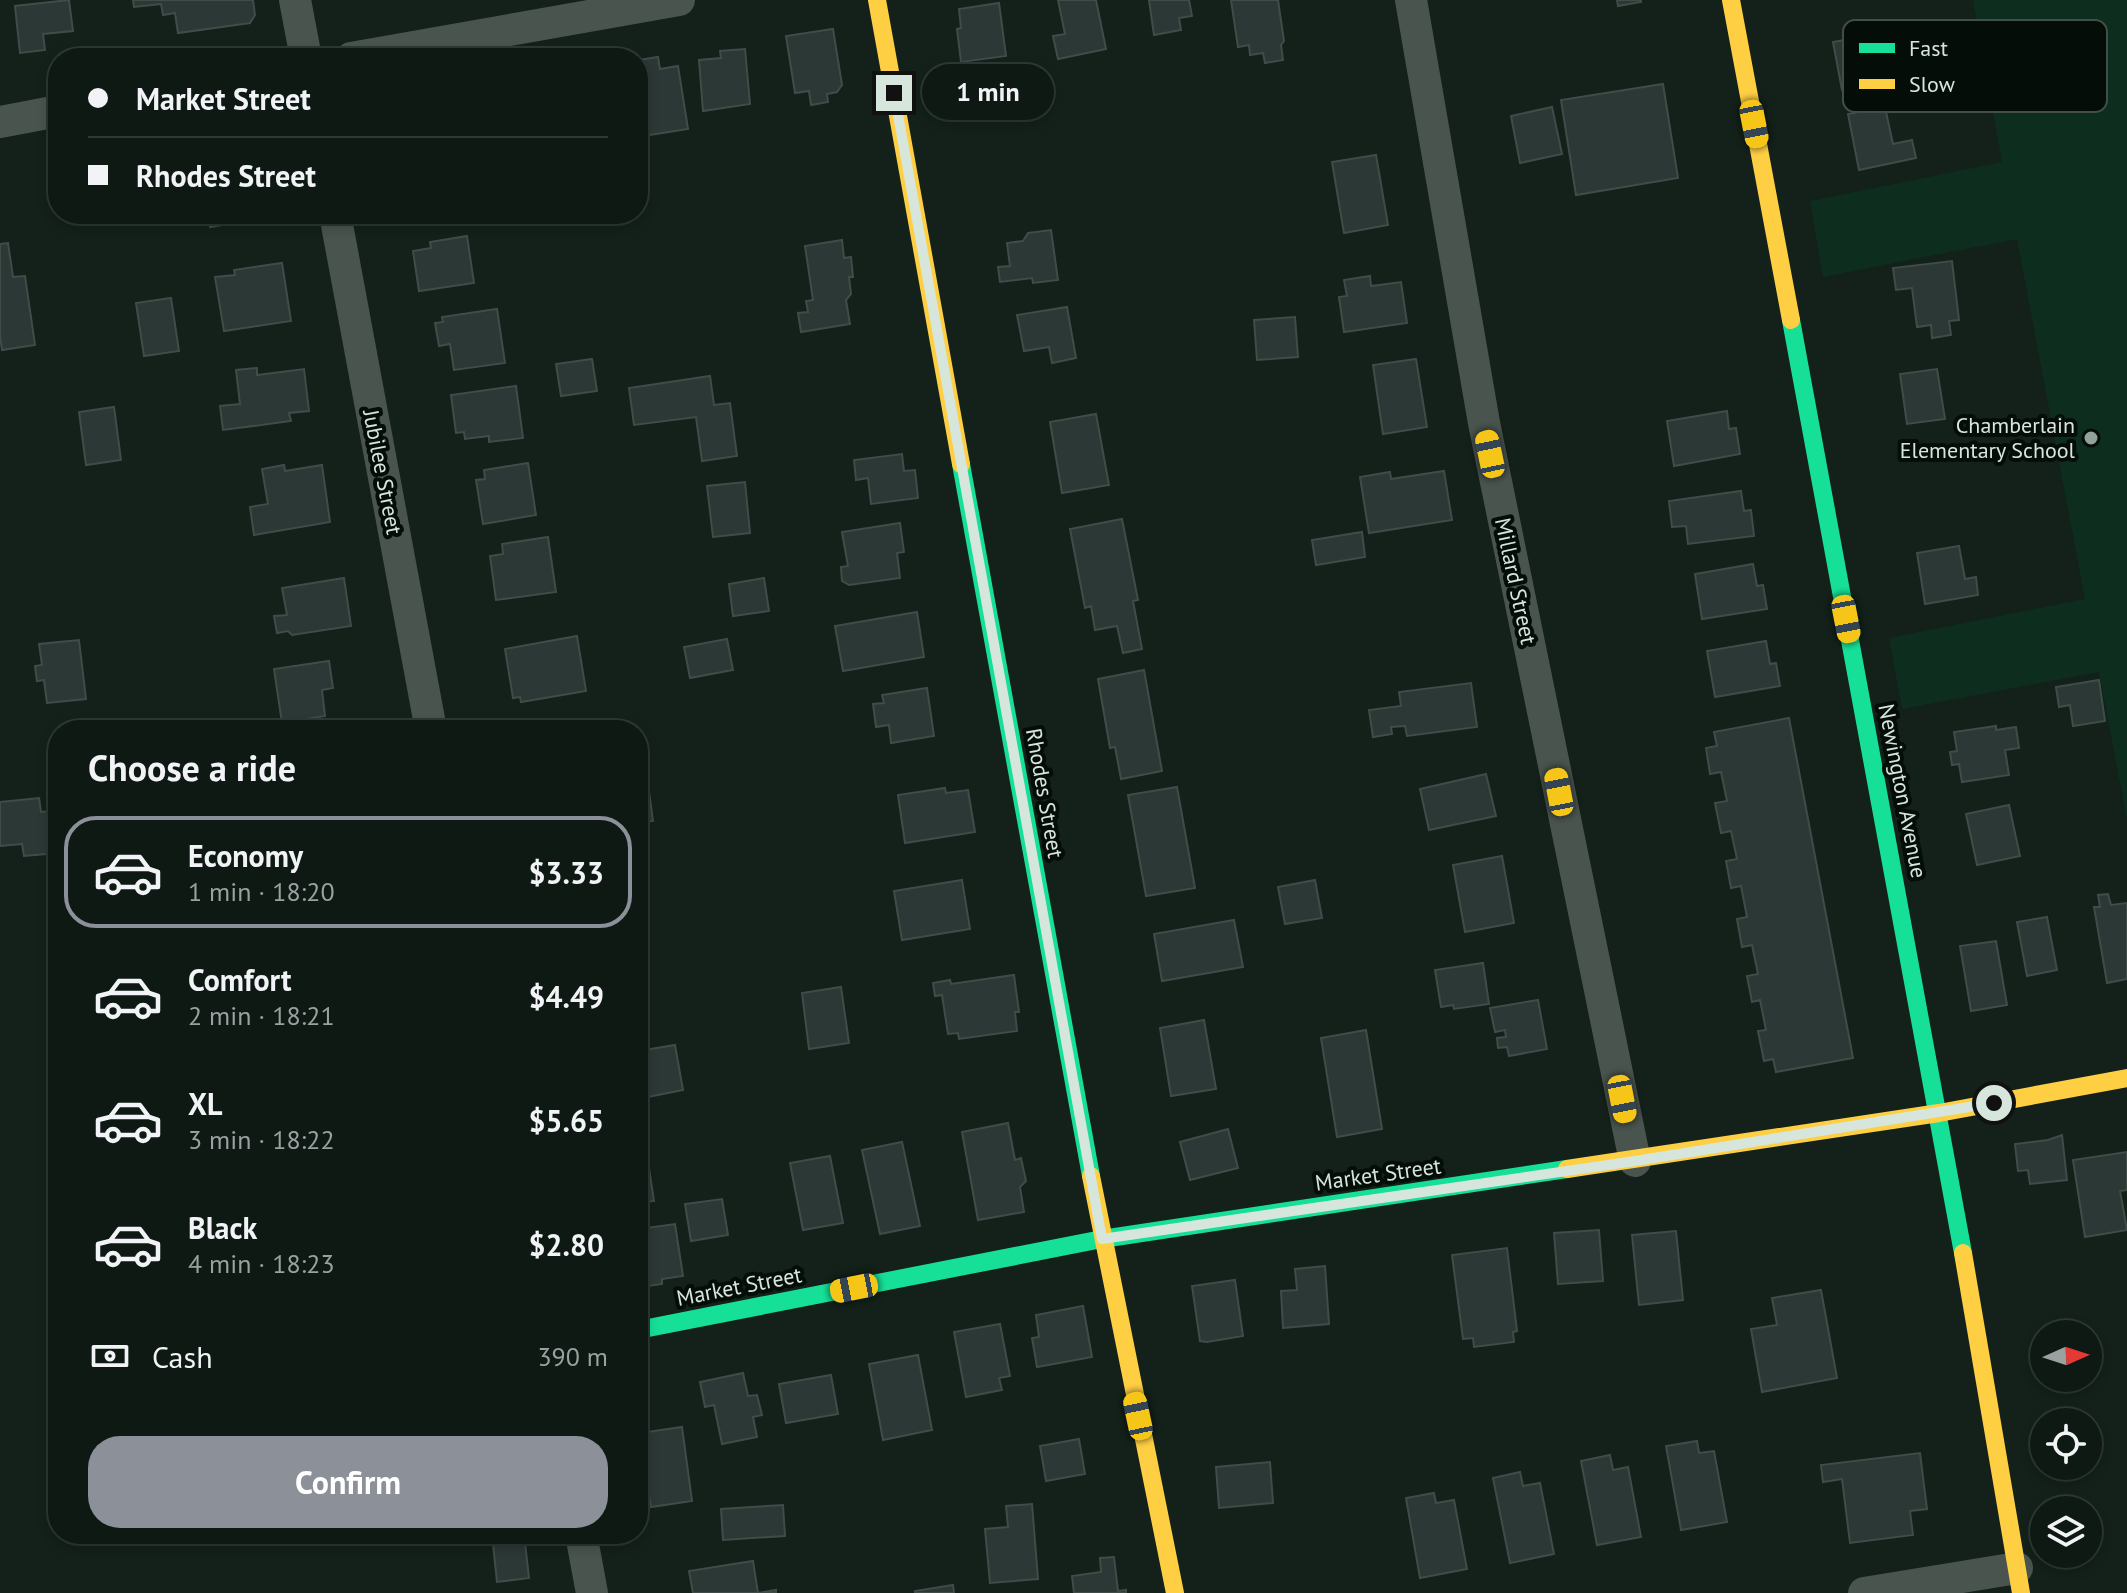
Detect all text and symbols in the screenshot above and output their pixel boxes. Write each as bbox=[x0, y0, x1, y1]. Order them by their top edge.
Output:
legend bbox=[1843, 20, 2107, 112]
text: Fast bbox=[1909, 34, 1949, 62]
callout: 1 min bbox=[922, 65, 1054, 121]
text: Slow bbox=[1909, 70, 1955, 98]
route end bbox=[876, 75, 912, 111]
text: 1 min bbox=[956, 75, 1020, 108]
text: Market Street bbox=[136, 79, 311, 118]
car bbox=[1738, 98, 1770, 150]
text: Rhodes Street bbox=[136, 156, 316, 195]
street label: Jubilee Street bbox=[357, 406, 409, 537]
place label: Chamberlain Elementary School bbox=[1900, 411, 2076, 464]
car bbox=[1473, 428, 1507, 480]
marker: Chamberlain Elementary School bbox=[2082, 429, 2100, 447]
street label: Millard Street bbox=[1489, 515, 1543, 647]
car bbox=[1830, 593, 1862, 645]
street label: Newington Avenue bbox=[1872, 702, 1934, 880]
street label: Rhodes Street bbox=[1020, 726, 1070, 861]
text: Choose a ride bbox=[88, 744, 296, 791]
car bbox=[1543, 766, 1575, 818]
icon: car bbox=[92, 836, 164, 908]
text: Economy bbox=[188, 836, 303, 875]
text: $3.33 bbox=[529, 853, 604, 892]
text: 1 min · 18:20 bbox=[188, 875, 335, 908]
icon: car bbox=[92, 960, 164, 1032]
text: Comfort bbox=[188, 960, 291, 999]
text: $4.49 bbox=[529, 977, 604, 1016]
text: 2 min · 18:21 bbox=[188, 999, 335, 1032]
car bbox=[1606, 1073, 1638, 1125]
icon: car bbox=[92, 1084, 164, 1156]
text: XL bbox=[188, 1084, 222, 1123]
route start bbox=[1976, 1085, 2012, 1121]
text: $5.65 bbox=[529, 1101, 604, 1140]
text: 3 min · 18:22 bbox=[188, 1123, 335, 1156]
street label: Market Street bbox=[1313, 1151, 1443, 1197]
icon: car bbox=[92, 1208, 164, 1280]
text: Black bbox=[188, 1208, 257, 1247]
text: $2.80 bbox=[529, 1225, 604, 1264]
text: 4 min · 18:23 bbox=[188, 1247, 335, 1280]
street label: Market Street bbox=[674, 1260, 804, 1312]
car bbox=[828, 1272, 880, 1304]
north arrow bbox=[2030, 1320, 2102, 1392]
map controls bbox=[2030, 1320, 2102, 1568]
icon: cash bbox=[88, 1334, 132, 1378]
text: Cash bbox=[152, 1337, 213, 1376]
text: 390 m bbox=[537, 1340, 608, 1373]
car bbox=[1121, 1390, 1155, 1442]
button: locate bbox=[2030, 1408, 2102, 1480]
button: Confirm bbox=[88, 1436, 608, 1528]
button: layers bbox=[2030, 1496, 2102, 1568]

